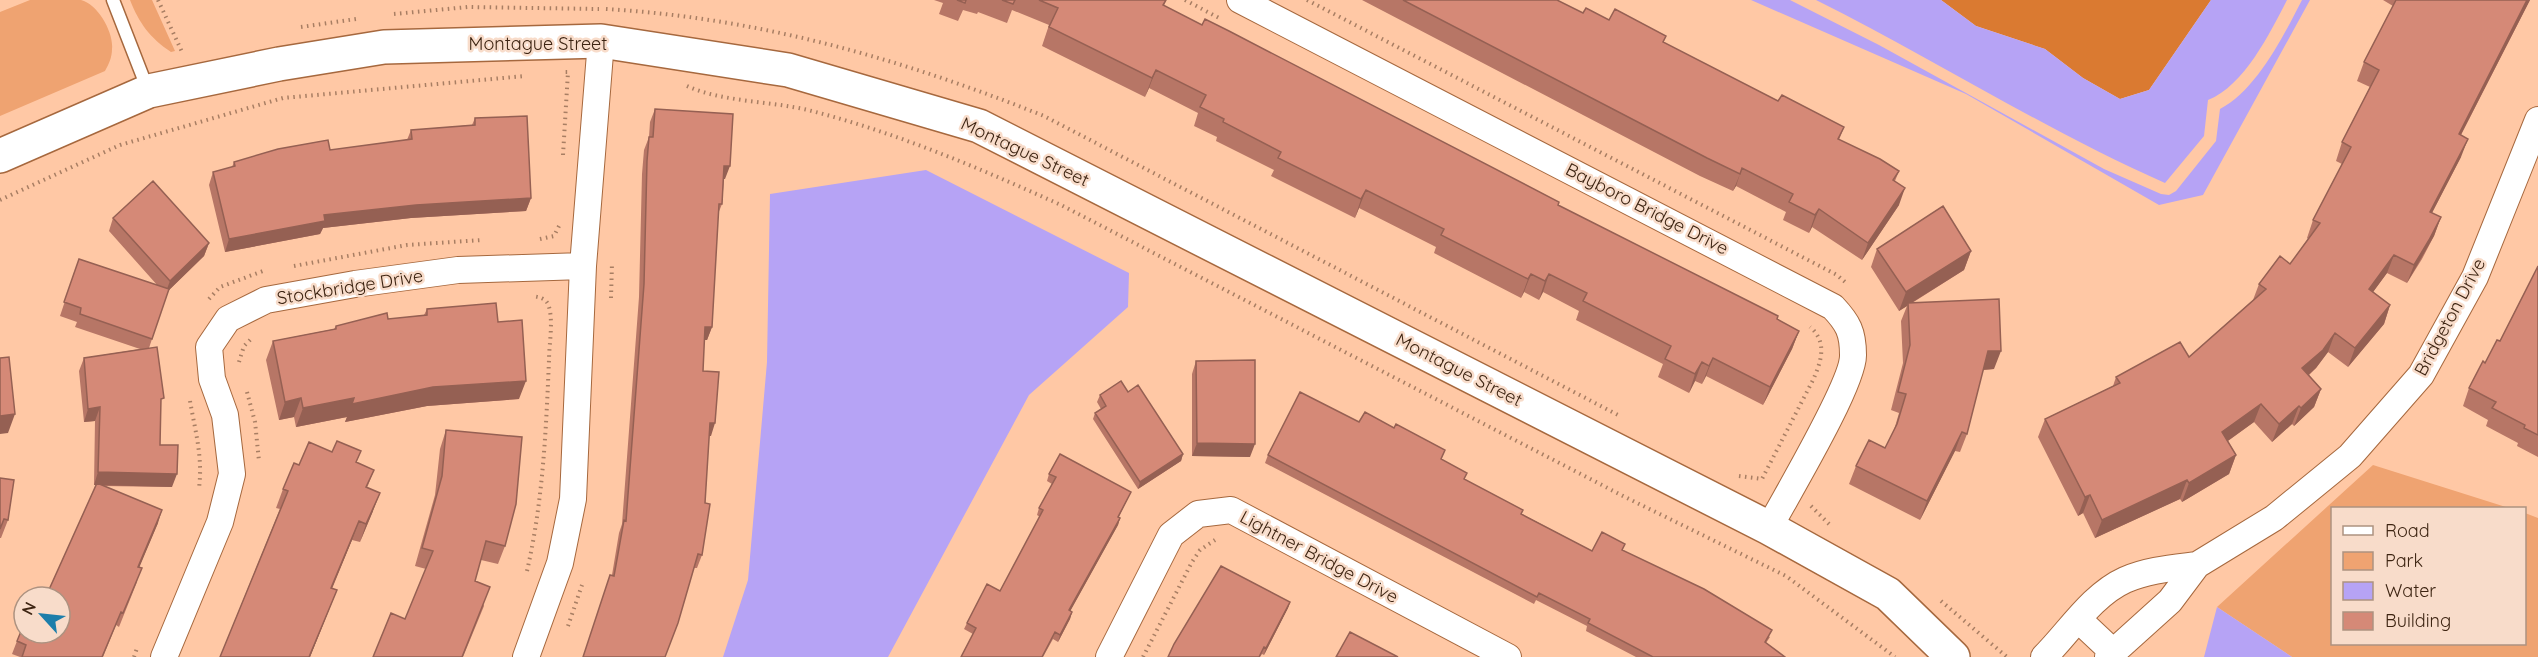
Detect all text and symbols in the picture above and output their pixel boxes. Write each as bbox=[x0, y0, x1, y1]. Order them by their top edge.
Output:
street label: Montague Street bbox=[469, 32, 607, 55]
street label: Montague Street bbox=[957, 112, 1093, 191]
street label: Bayboro Bridge Drive bbox=[1562, 158, 1732, 260]
street label: Bridgeton Drive bbox=[2409, 254, 2490, 380]
street label: Stockbridge Drive bbox=[275, 264, 425, 309]
street label: Montague Street bbox=[1392, 328, 1526, 411]
street label: Lightner Bridge Drive bbox=[1236, 505, 1402, 608]
legend bbox=[2331, 507, 2526, 645]
text: Road bbox=[2385, 519, 2430, 542]
text: Park bbox=[2385, 549, 2423, 572]
text: Water bbox=[2385, 579, 2436, 602]
north arrow bbox=[12, 585, 72, 645]
text: N bbox=[17, 598, 40, 618]
text: Building bbox=[2385, 609, 2451, 632]

